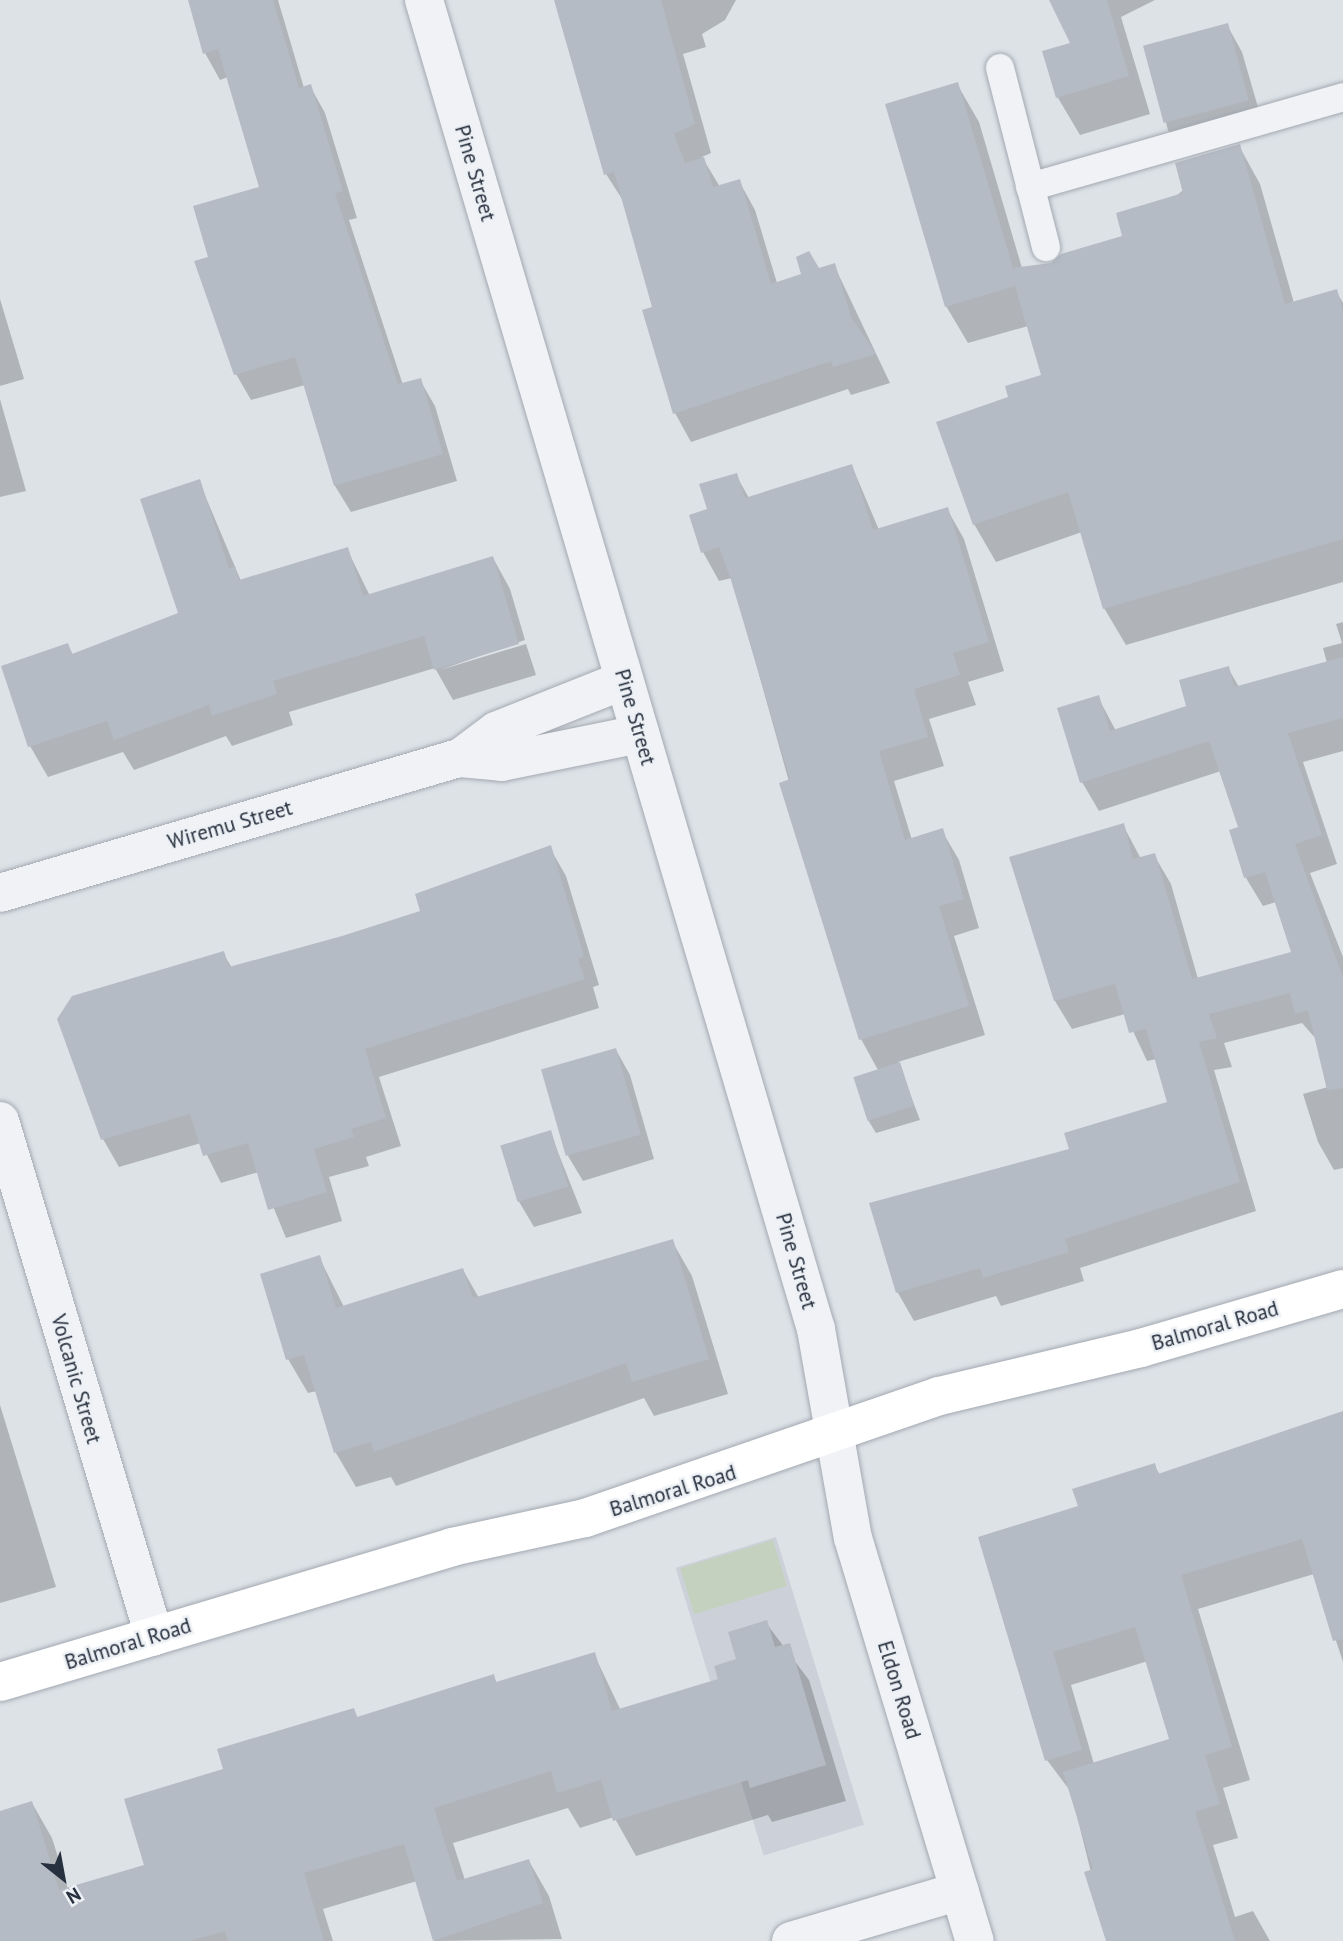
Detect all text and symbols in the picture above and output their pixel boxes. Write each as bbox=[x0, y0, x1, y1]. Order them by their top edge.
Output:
street label: Pine Street bbox=[449, 122, 501, 224]
street label: Pine Street bbox=[609, 666, 661, 768]
street label: Wiremu Street bbox=[165, 795, 295, 855]
street label: Pine Street bbox=[770, 1210, 822, 1312]
street label: Balmoral Road bbox=[1149, 1296, 1281, 1356]
street label: Volcanic Street bbox=[45, 1311, 107, 1447]
street label: Balmoral Road bbox=[607, 1460, 739, 1522]
street label: Balmoral Road bbox=[62, 1613, 194, 1675]
street label: Eldon Road bbox=[872, 1638, 926, 1742]
north arrow bbox=[28, 1843, 98, 1913]
text: N bbox=[62, 1882, 85, 1909]

